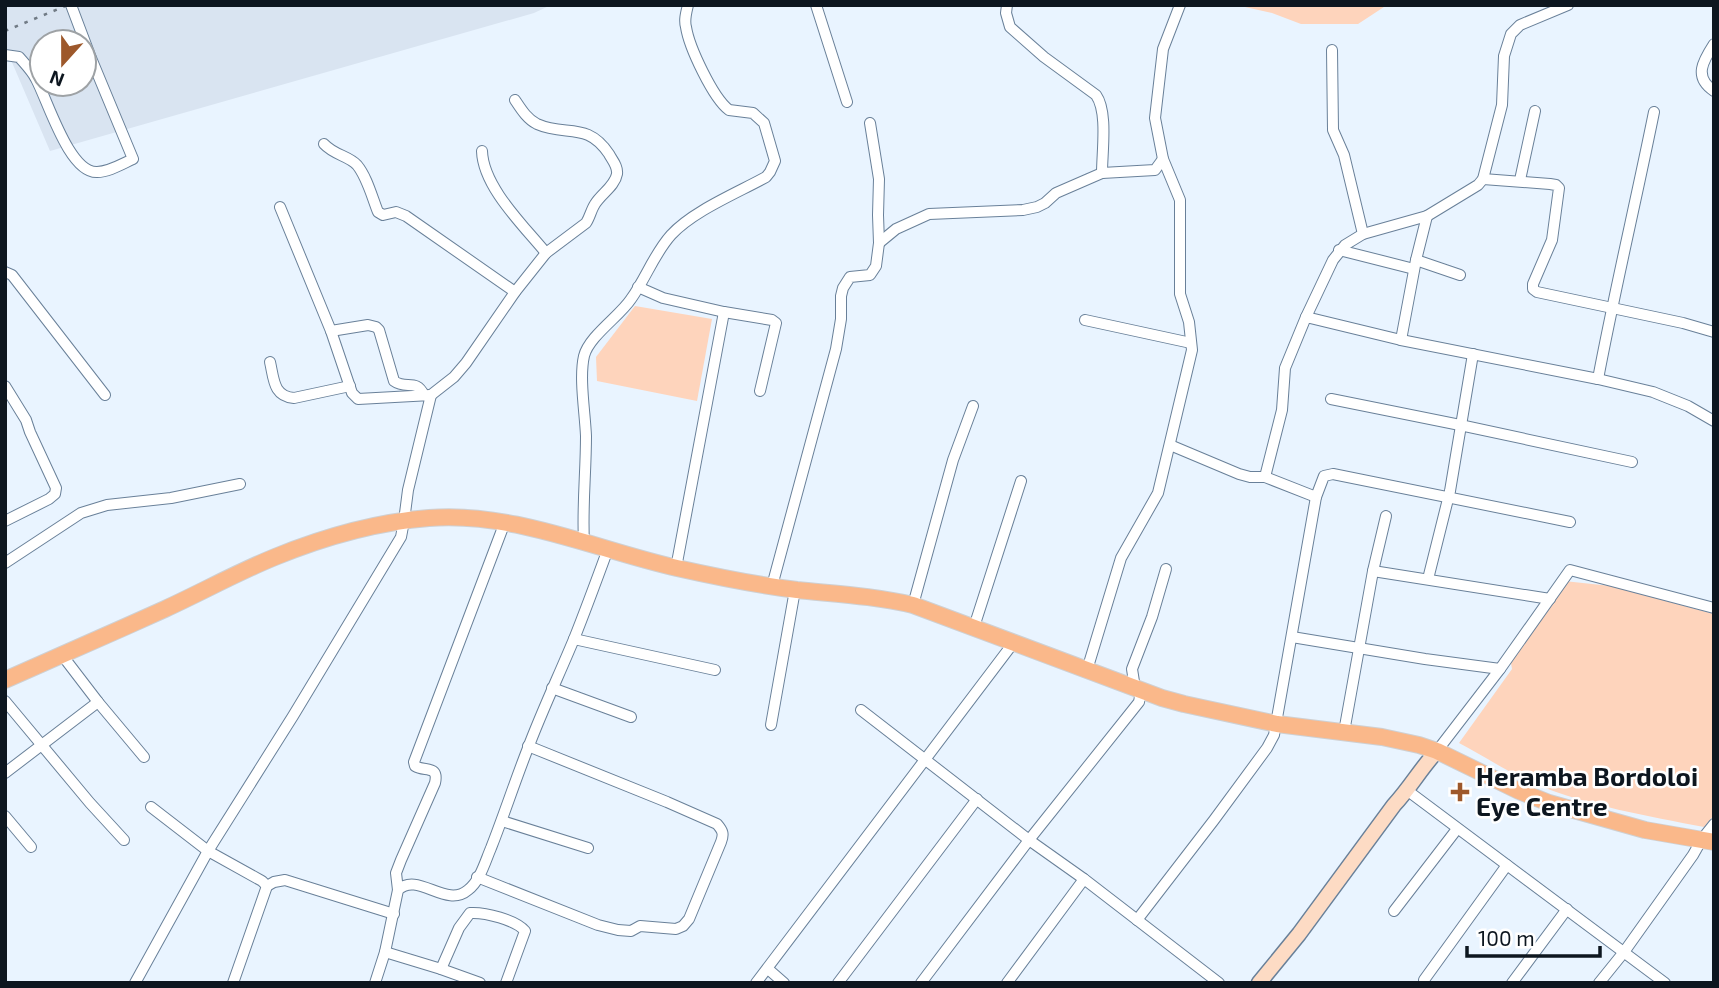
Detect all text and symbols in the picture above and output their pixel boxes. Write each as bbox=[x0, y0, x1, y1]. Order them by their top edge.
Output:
north arrow bbox=[28, 28, 98, 98]
text: N bbox=[46, 66, 67, 93]
place label: Heramba Bordoloi Eye Centre bbox=[1476, 760, 1698, 822]
marker: Heramba Bordoloi Eye Centre bbox=[1450, 782, 1470, 802]
scale bar bbox=[1467, 914, 1600, 958]
text: 100 m bbox=[1478, 925, 1535, 950]

